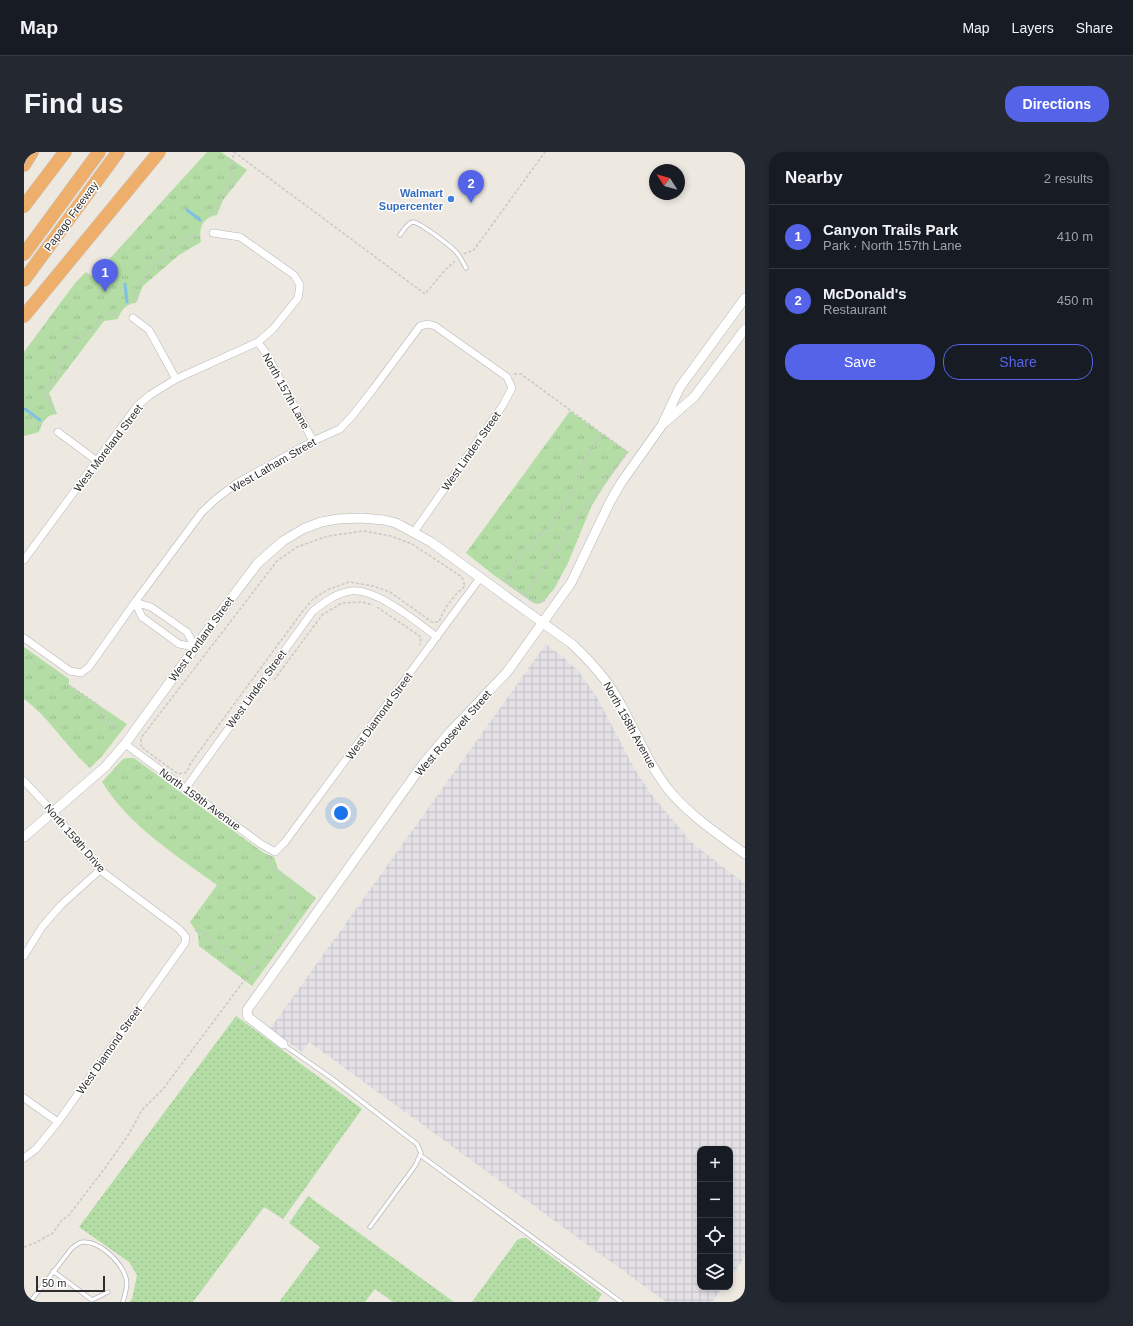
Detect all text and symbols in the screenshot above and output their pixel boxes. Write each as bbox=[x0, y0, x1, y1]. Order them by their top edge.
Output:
text: Map bbox=[20, 17, 58, 38]
text: Map bbox=[962, 20, 990, 36]
text: Layers bbox=[1012, 20, 1054, 36]
text: Share bbox=[1076, 20, 1113, 36]
button: Directions bbox=[1005, 86, 1109, 122]
text: Find us bbox=[24, 88, 124, 119]
north arrow bbox=[649, 164, 685, 200]
text: Nearby bbox=[785, 168, 843, 187]
pin: 2 bbox=[458, 170, 484, 203]
text: 2 results bbox=[1044, 171, 1093, 186]
street label: Papago Freeway bbox=[42, 178, 101, 253]
place label: Walmart Supercenter bbox=[379, 187, 444, 212]
marker: Walmart Supercenter bbox=[446, 194, 456, 204]
text: Canyon Trails Park bbox=[823, 221, 958, 238]
text: 1 bbox=[794, 229, 802, 244]
text: 410 m bbox=[1057, 229, 1093, 244]
text: Park · North 157th Lane bbox=[823, 238, 962, 253]
pin: 1 bbox=[92, 259, 118, 292]
text: McDonald's bbox=[823, 285, 907, 302]
text: 2 bbox=[794, 293, 802, 308]
text: 450 m bbox=[1057, 293, 1093, 308]
text: Restaurant bbox=[823, 302, 887, 317]
button: Save bbox=[785, 344, 935, 380]
button: Share bbox=[943, 344, 1093, 380]
street label: North 157th Lane bbox=[260, 351, 312, 431]
street label: West Moreland Street bbox=[71, 402, 145, 494]
street label: West Linden Street bbox=[439, 409, 503, 493]
street label: West Latham Street bbox=[228, 436, 318, 494]
street label: West Portland Street bbox=[166, 594, 236, 684]
street label: West Linden Street bbox=[224, 648, 288, 730]
street label: West Diamond Street bbox=[343, 670, 415, 762]
street label: North 158th Avenue bbox=[601, 680, 659, 770]
street label: West Roosevelt Street bbox=[413, 688, 493, 778]
street label: North 159th Avenue bbox=[157, 766, 243, 832]
street label: North 159th Drive bbox=[42, 802, 108, 874]
your location bbox=[331, 803, 351, 823]
street label: West Diamond Street bbox=[74, 1004, 144, 1096]
map controls bbox=[697, 1146, 733, 1290]
button: + bbox=[697, 1146, 733, 1182]
button: − bbox=[697, 1182, 733, 1218]
button: locate bbox=[697, 1218, 733, 1254]
button: layers bbox=[697, 1254, 733, 1290]
scale bar bbox=[36, 1274, 105, 1293]
text: 50 m bbox=[42, 1277, 66, 1289]

